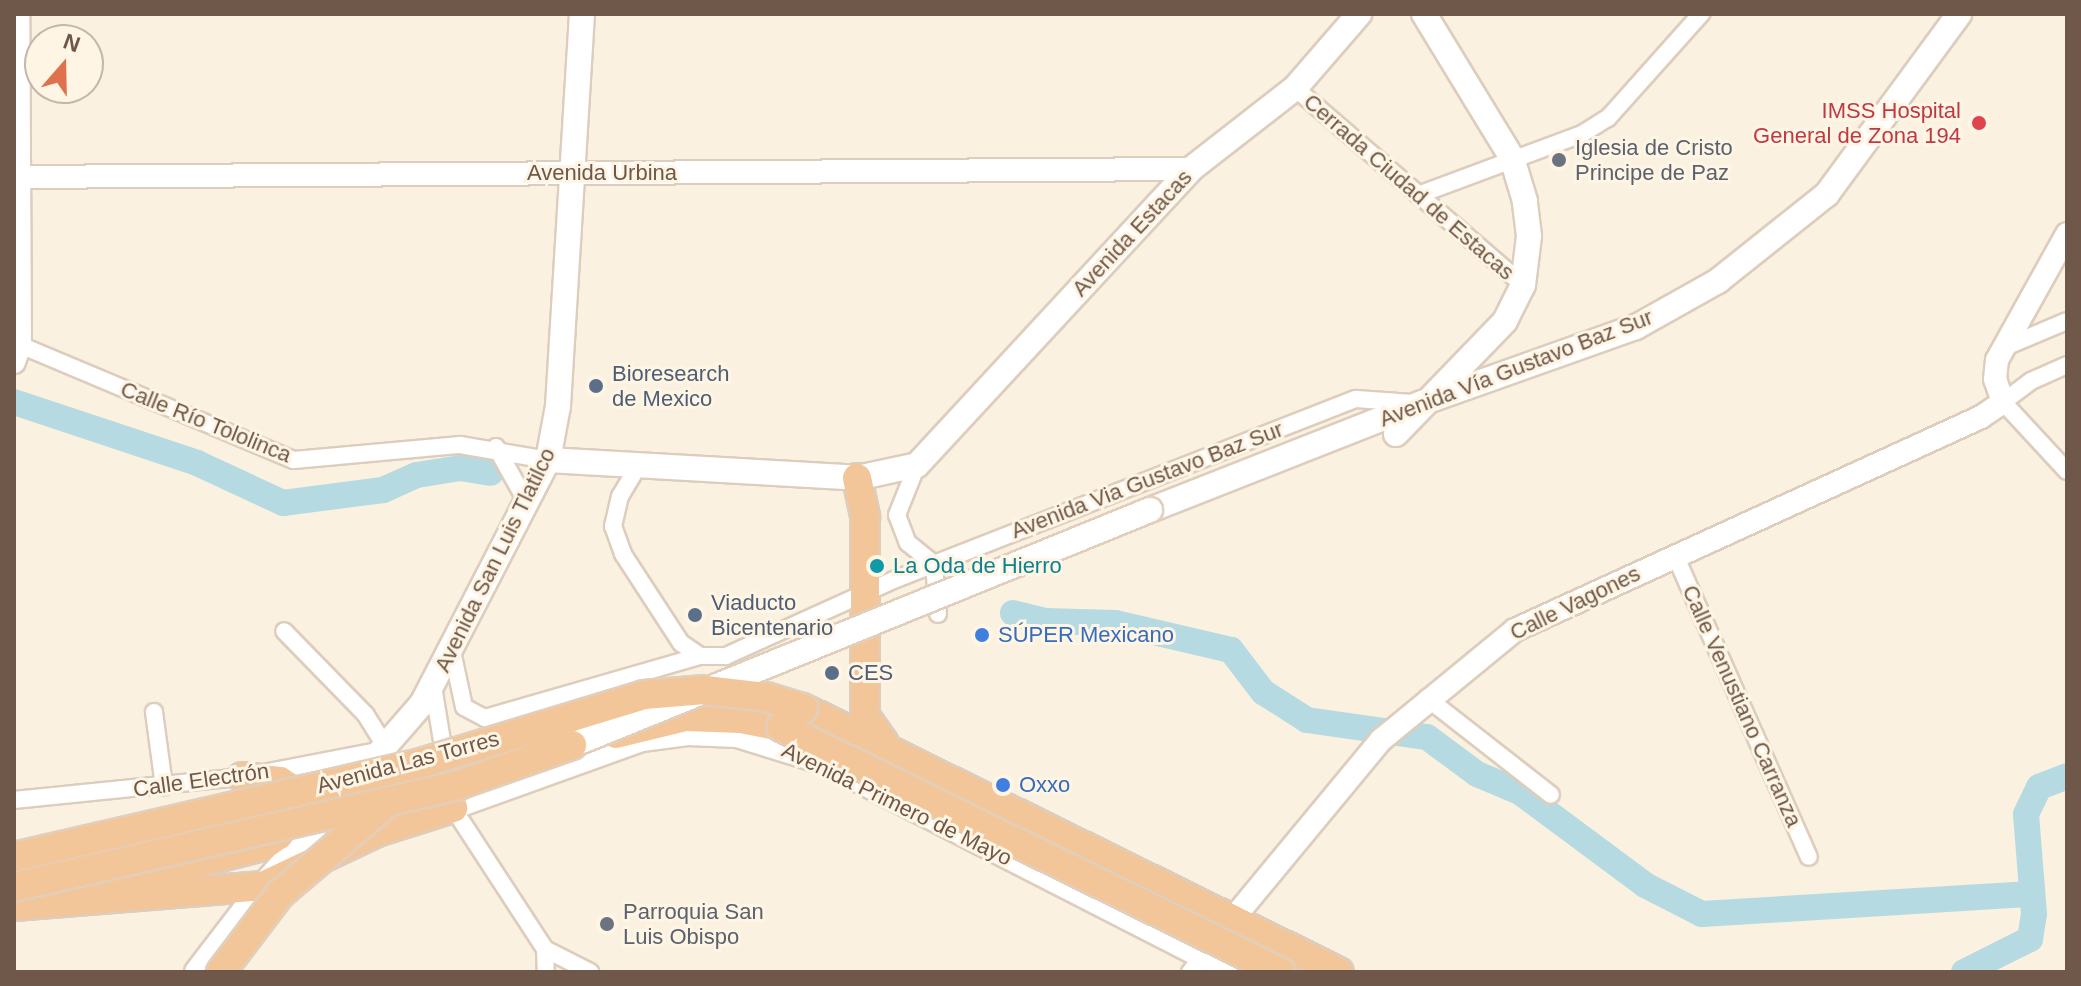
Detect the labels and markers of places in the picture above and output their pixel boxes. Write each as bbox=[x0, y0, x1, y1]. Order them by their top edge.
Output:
place label: IMSS Hospital General de Zona 194 bbox=[1753, 97, 1961, 148]
marker: IMSS Hospital General de Zona 194 bbox=[1968, 112, 1990, 134]
place label: Iglesia de Cristo Principe de Paz bbox=[1575, 134, 1733, 186]
marker: Iglesia de Cristo Principe de Paz bbox=[1550, 151, 1568, 169]
place label: Bioresearch de Mexico bbox=[612, 360, 729, 412]
marker: Bioresearch de Mexico bbox=[587, 377, 605, 395]
place label: La Oda de Hierro bbox=[893, 553, 1062, 579]
marker: La Oda de Hierro bbox=[868, 557, 886, 575]
place label: Viaducto Bicentenario bbox=[711, 589, 833, 640]
marker: Viaducto Bicentenario bbox=[686, 606, 704, 624]
place label: SÚPER Mexicano bbox=[998, 622, 1174, 648]
marker: SÚPER Mexicano bbox=[973, 626, 991, 644]
place label: CES bbox=[848, 660, 893, 686]
marker: CES bbox=[823, 664, 841, 682]
place label: Oxxo bbox=[1019, 772, 1070, 798]
marker: Oxxo bbox=[994, 776, 1012, 794]
place label: Parroquia San Luis Obispo bbox=[623, 898, 764, 950]
marker: Parroquia San Luis Obispo bbox=[598, 915, 616, 933]

